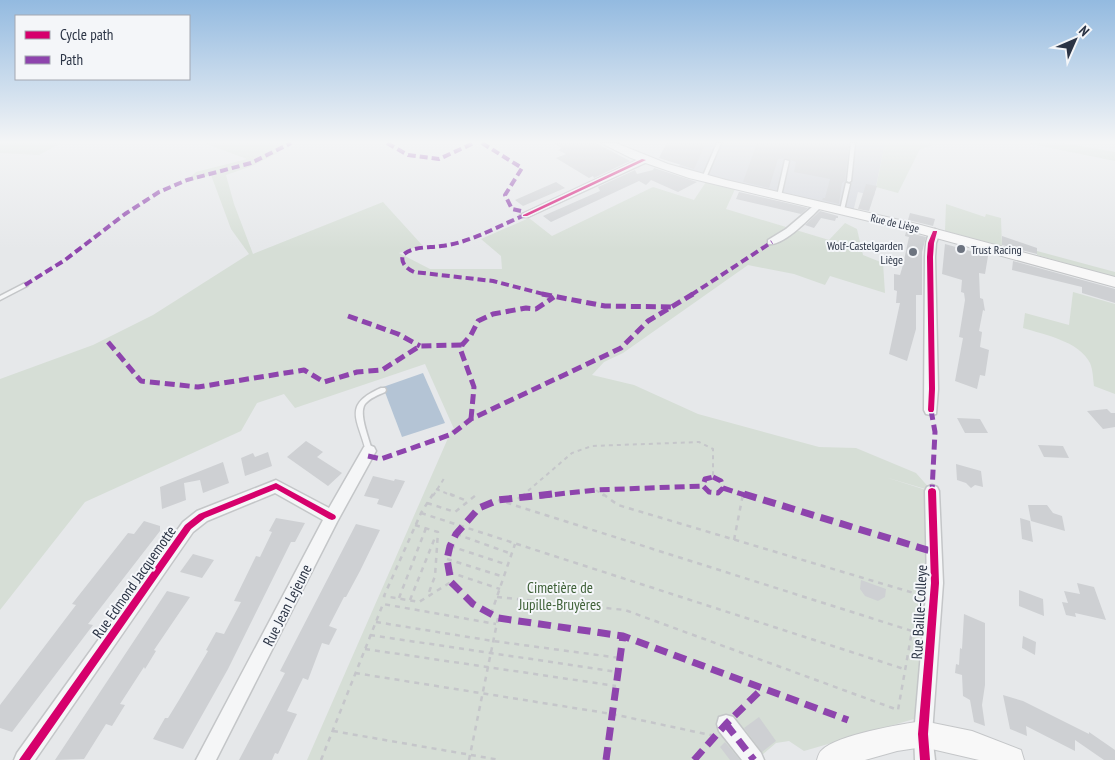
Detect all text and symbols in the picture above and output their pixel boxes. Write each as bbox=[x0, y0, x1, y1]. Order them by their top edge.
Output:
legend bbox=[15, 15, 190, 80]
north arrow bbox=[1050, 15, 1100, 65]
text: N bbox=[1075, 22, 1093, 40]
text: Cycle path bbox=[60, 25, 113, 44]
text: Path bbox=[60, 50, 83, 69]
street label: Rue de Liège bbox=[869, 211, 921, 235]
place label: Wolf-Castelgarden Liège bbox=[827, 238, 903, 267]
place label: Trust Racing bbox=[971, 242, 1022, 257]
marker: Trust Racing bbox=[955, 243, 967, 255]
marker: Wolf-Castelgarden Liège bbox=[907, 246, 919, 258]
street label: Rue Edmond Jacquemotte bbox=[88, 522, 180, 642]
street label: Rue Jean Lejeune bbox=[258, 561, 316, 649]
street label: Rue Baille-Colleye bbox=[907, 564, 931, 660]
park label: Cimetière de Jupille-Bruyères bbox=[518, 578, 601, 614]

